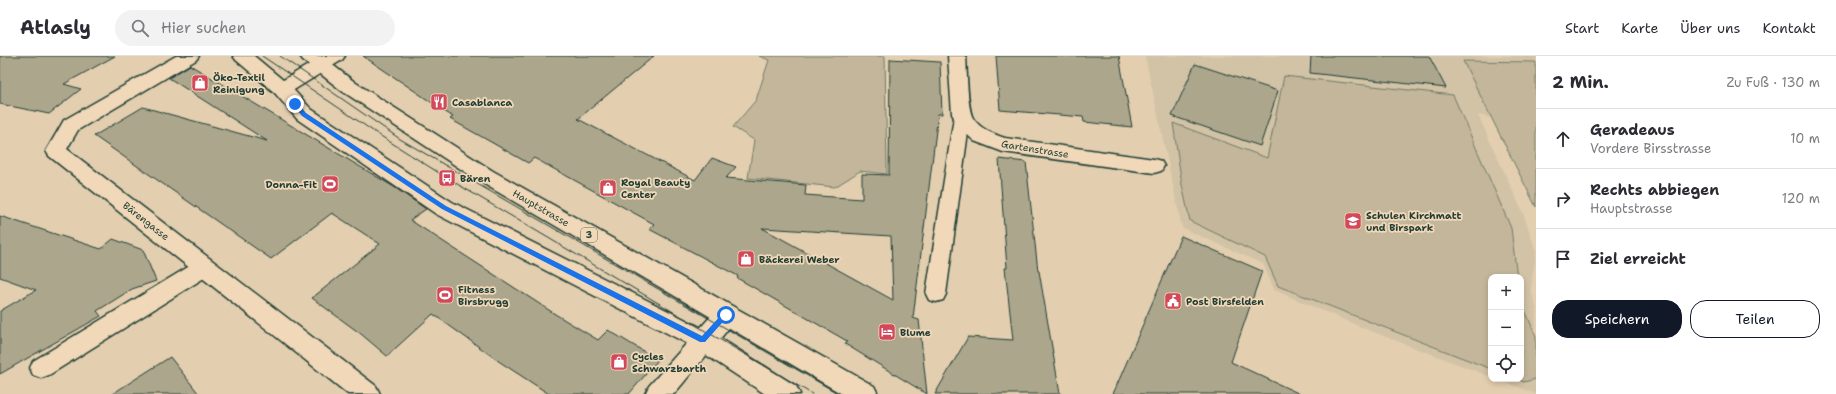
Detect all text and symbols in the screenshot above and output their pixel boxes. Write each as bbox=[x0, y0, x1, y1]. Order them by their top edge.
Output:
search box bbox=[115, 10, 395, 46]
text: Atlasly bbox=[20, 15, 91, 40]
icon: search bbox=[129, 17, 151, 39]
text: Hier suchen bbox=[161, 18, 246, 38]
text: Start bbox=[1565, 19, 1599, 37]
text: Karte bbox=[1621, 19, 1658, 37]
text: Über uns bbox=[1680, 19, 1740, 37]
text: Kontakt bbox=[1762, 19, 1816, 37]
place label: Öko-Textil Reinigung bbox=[213, 71, 265, 96]
text: 2 Min. bbox=[1552, 71, 1609, 93]
shop icon: Öko-Textil Reinigung bbox=[190, 73, 210, 93]
text: Zu Fuß · 130 m bbox=[1727, 74, 1820, 91]
restaurant icon: Casablanca bbox=[429, 92, 449, 112]
route end bbox=[286, 95, 304, 113]
place label: Casablanca bbox=[452, 96, 512, 109]
text: Geradeaus bbox=[1590, 120, 1675, 140]
icon: ahead bbox=[1552, 128, 1574, 150]
text: 10 m bbox=[1790, 130, 1820, 147]
street label: Gartenstrasse bbox=[1000, 137, 1070, 161]
text: Vordere Birsstrasse bbox=[1590, 140, 1711, 157]
bus stop icon: Bären bbox=[437, 168, 457, 188]
place label: Bären bbox=[460, 172, 491, 185]
sports icon: Donna-Fit bbox=[320, 174, 340, 194]
place label: Royal Beauty Center bbox=[621, 176, 690, 201]
place label: Donna-Fit bbox=[265, 178, 317, 191]
shop icon: Royal Beauty Center bbox=[598, 178, 618, 198]
text: Rechts abbiegen bbox=[1590, 180, 1719, 200]
street label: Hauptstrasse bbox=[510, 187, 572, 230]
icon: right bbox=[1552, 188, 1574, 210]
text: 120 m bbox=[1782, 190, 1820, 207]
street label: Bärengasse bbox=[120, 199, 172, 243]
text: Hauptstrasse bbox=[1590, 200, 1673, 217]
place label: Schulen Kirchmatt und Birspark bbox=[1366, 209, 1461, 234]
school or university icon: Schulen Kirchmatt und Birspark bbox=[1343, 211, 1363, 231]
road number: 3 bbox=[581, 228, 597, 242]
icon: arrive bbox=[1552, 248, 1574, 270]
shop icon: Bäckerei Weber bbox=[736, 249, 756, 269]
text: Ziel erreicht bbox=[1590, 249, 1686, 269]
place label: Bäckerei Weber bbox=[759, 253, 840, 266]
map controls bbox=[1488, 274, 1524, 382]
button: + bbox=[1488, 274, 1524, 310]
place label: Fitness Birsbrugg bbox=[458, 283, 509, 308]
sports icon: Fitness Birsbrugg bbox=[435, 285, 455, 305]
public building icon: Post Birsfelden bbox=[1163, 291, 1183, 311]
place label: Post Birsfelden bbox=[1186, 295, 1264, 308]
button: Speichern bbox=[1552, 300, 1682, 338]
button: Teilen bbox=[1690, 300, 1820, 338]
route start bbox=[717, 306, 735, 324]
button: − bbox=[1488, 310, 1524, 346]
hotel icon: Blume bbox=[877, 322, 897, 342]
place label: Blume bbox=[900, 326, 931, 339]
button: locate bbox=[1488, 346, 1524, 382]
place label: Cycles Schwarzbarth bbox=[632, 350, 707, 375]
shop icon: Cycles Schwarzbarth bbox=[609, 352, 629, 372]

